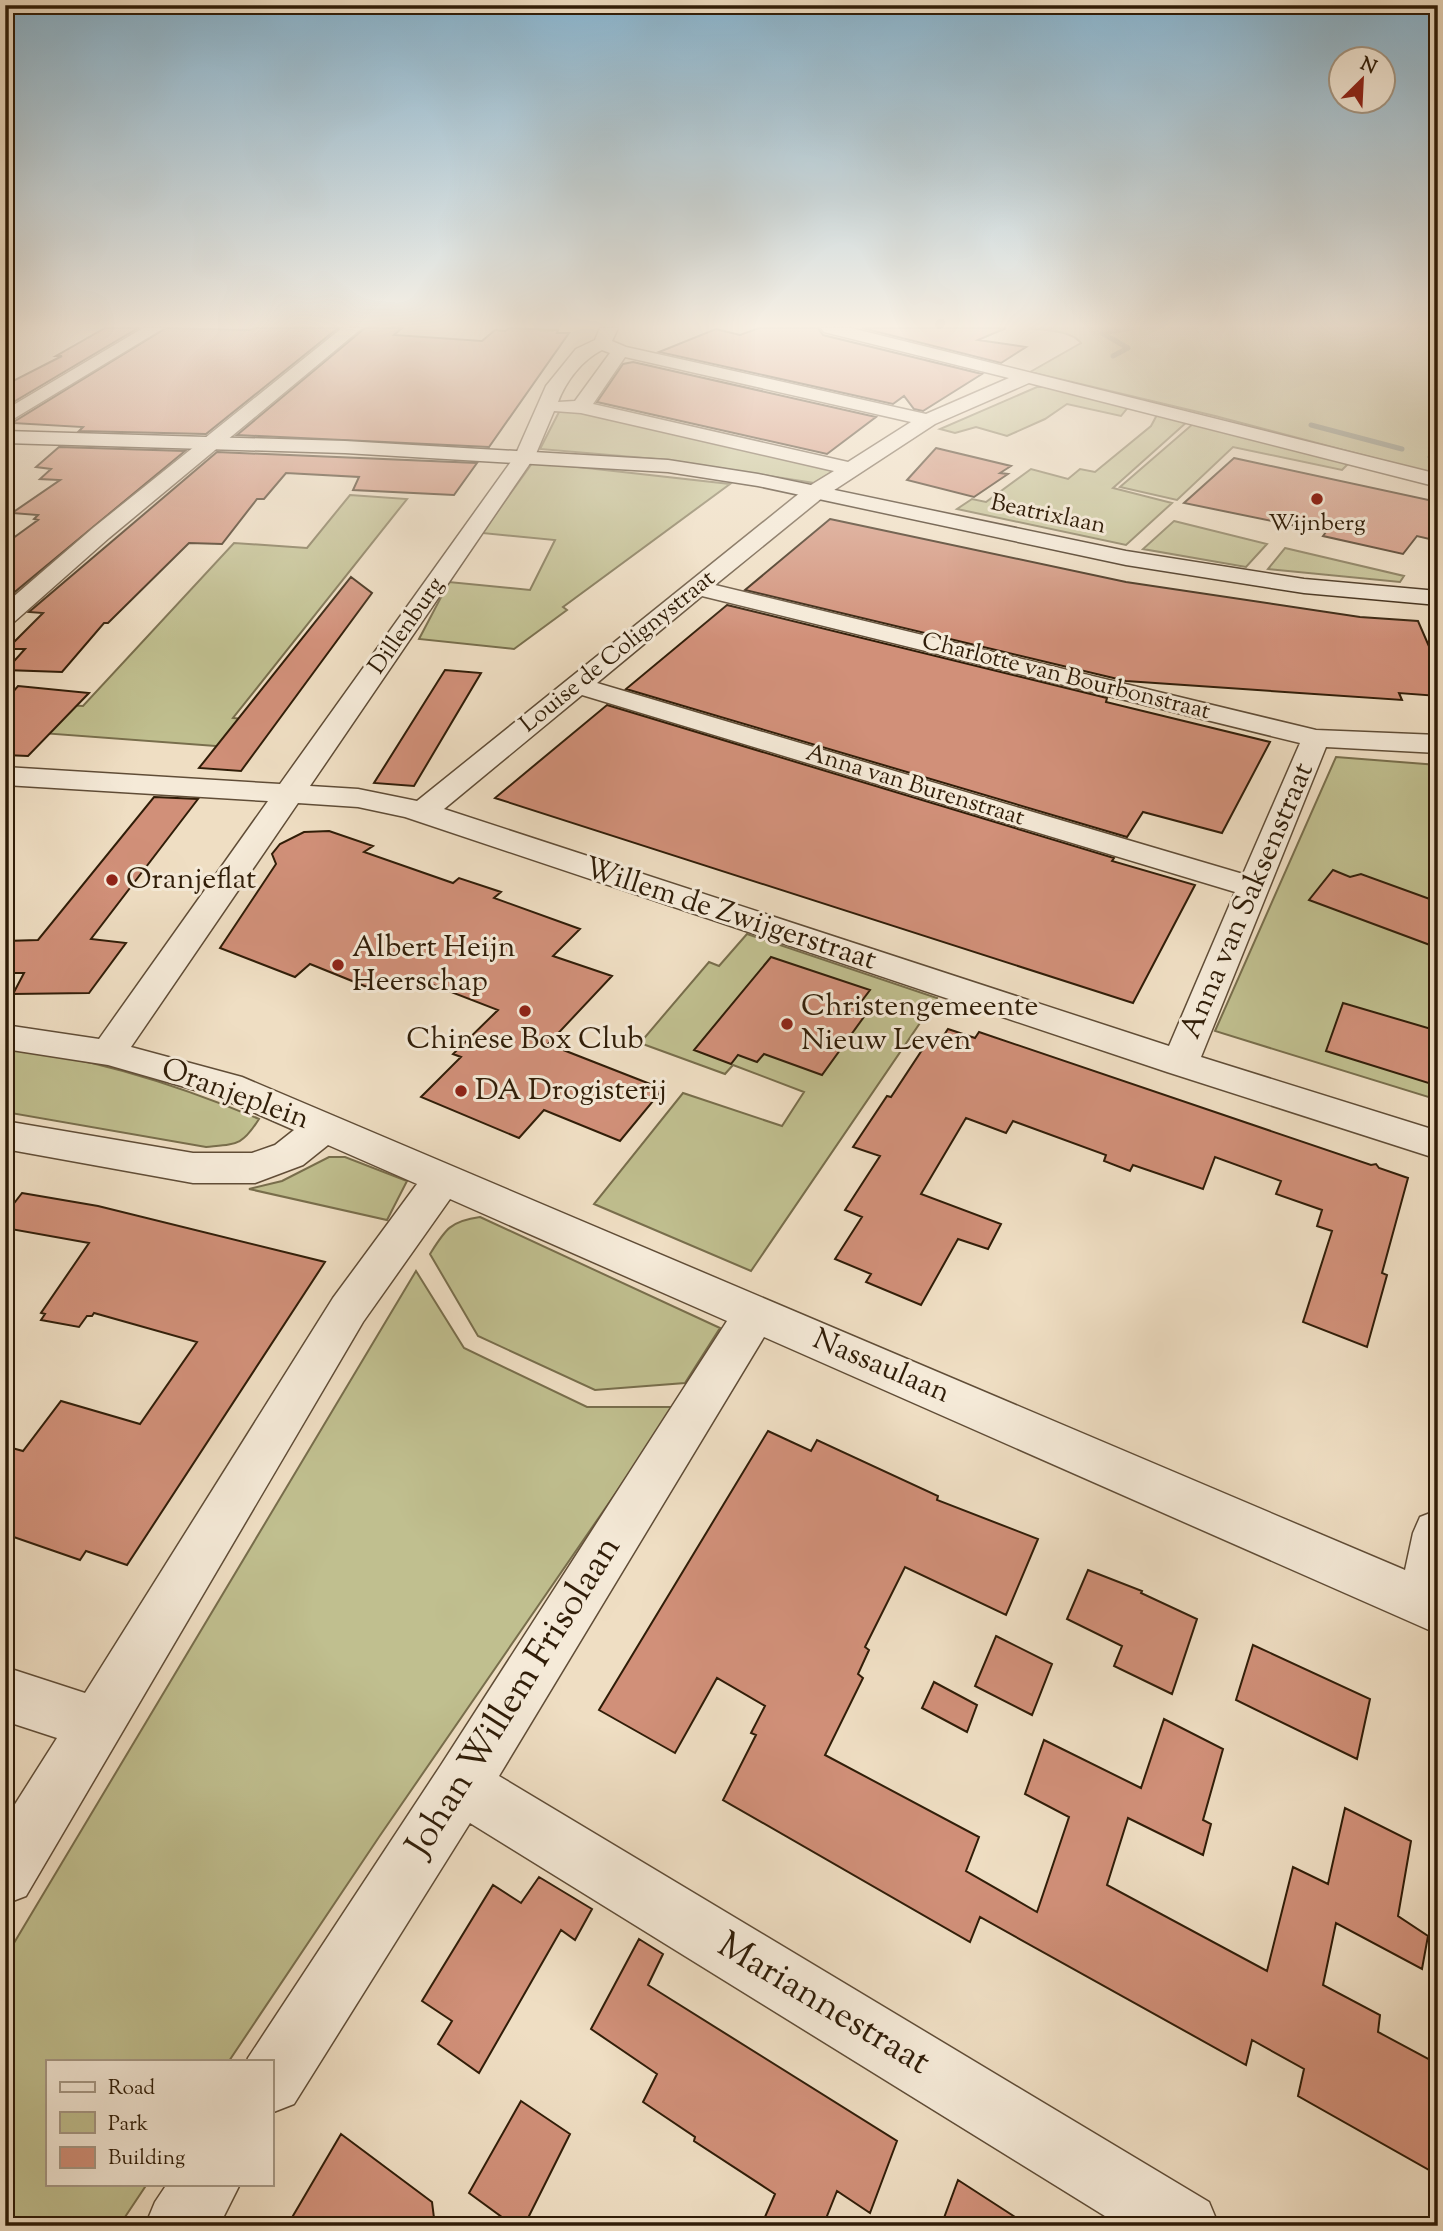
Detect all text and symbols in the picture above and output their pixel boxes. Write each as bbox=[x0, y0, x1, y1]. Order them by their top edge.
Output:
north arrow bbox=[1328, 46, 1398, 116]
text: N bbox=[1355, 51, 1380, 82]
street label: Beatrixlaan bbox=[987, 486, 1109, 544]
marker: Wijnberg bbox=[1309, 491, 1325, 507]
place label: Wijnberg bbox=[1268, 507, 1366, 541]
street label: Louise de Colignystraat bbox=[513, 562, 723, 742]
street label: Dillenburg bbox=[361, 570, 453, 682]
street label: Charlotte van Bourbonstraat bbox=[918, 625, 1214, 729]
street label: Anna van Burenstraat bbox=[801, 737, 1029, 835]
street label: Anna van Saksenstraat bbox=[1170, 756, 1326, 1046]
street label: Willem de Zwijgerstraat bbox=[578, 847, 882, 983]
place label: Oranjeflat bbox=[126, 859, 256, 902]
marker: Oranjeflat bbox=[104, 872, 120, 888]
place label: Albert Heijn Heerschap bbox=[352, 927, 516, 1004]
marker: Albert Heijn Heerschap bbox=[330, 957, 346, 973]
place label: Christengemeente Nieuw Leven bbox=[801, 986, 1038, 1063]
marker: Chinese Box Club bbox=[517, 1003, 533, 1019]
marker: Christengemeente Nieuw Leven bbox=[779, 1016, 795, 1032]
place label: Chinese Box Club bbox=[406, 1019, 644, 1062]
street label: Oranjeplein bbox=[155, 1048, 315, 1142]
place label: DA Drogisterij bbox=[475, 1070, 667, 1113]
marker: DA Drogisterij bbox=[453, 1083, 469, 1099]
street label: Nassaulaan bbox=[806, 1319, 957, 1415]
street label: Johan Willem Frisolaan bbox=[393, 1526, 636, 1870]
street label: Mariannestraat bbox=[706, 1920, 940, 2090]
legend bbox=[46, 2060, 273, 2186]
text: Road bbox=[108, 2074, 155, 2104]
text: Park bbox=[108, 2110, 149, 2140]
text: Building bbox=[108, 2144, 185, 2174]

